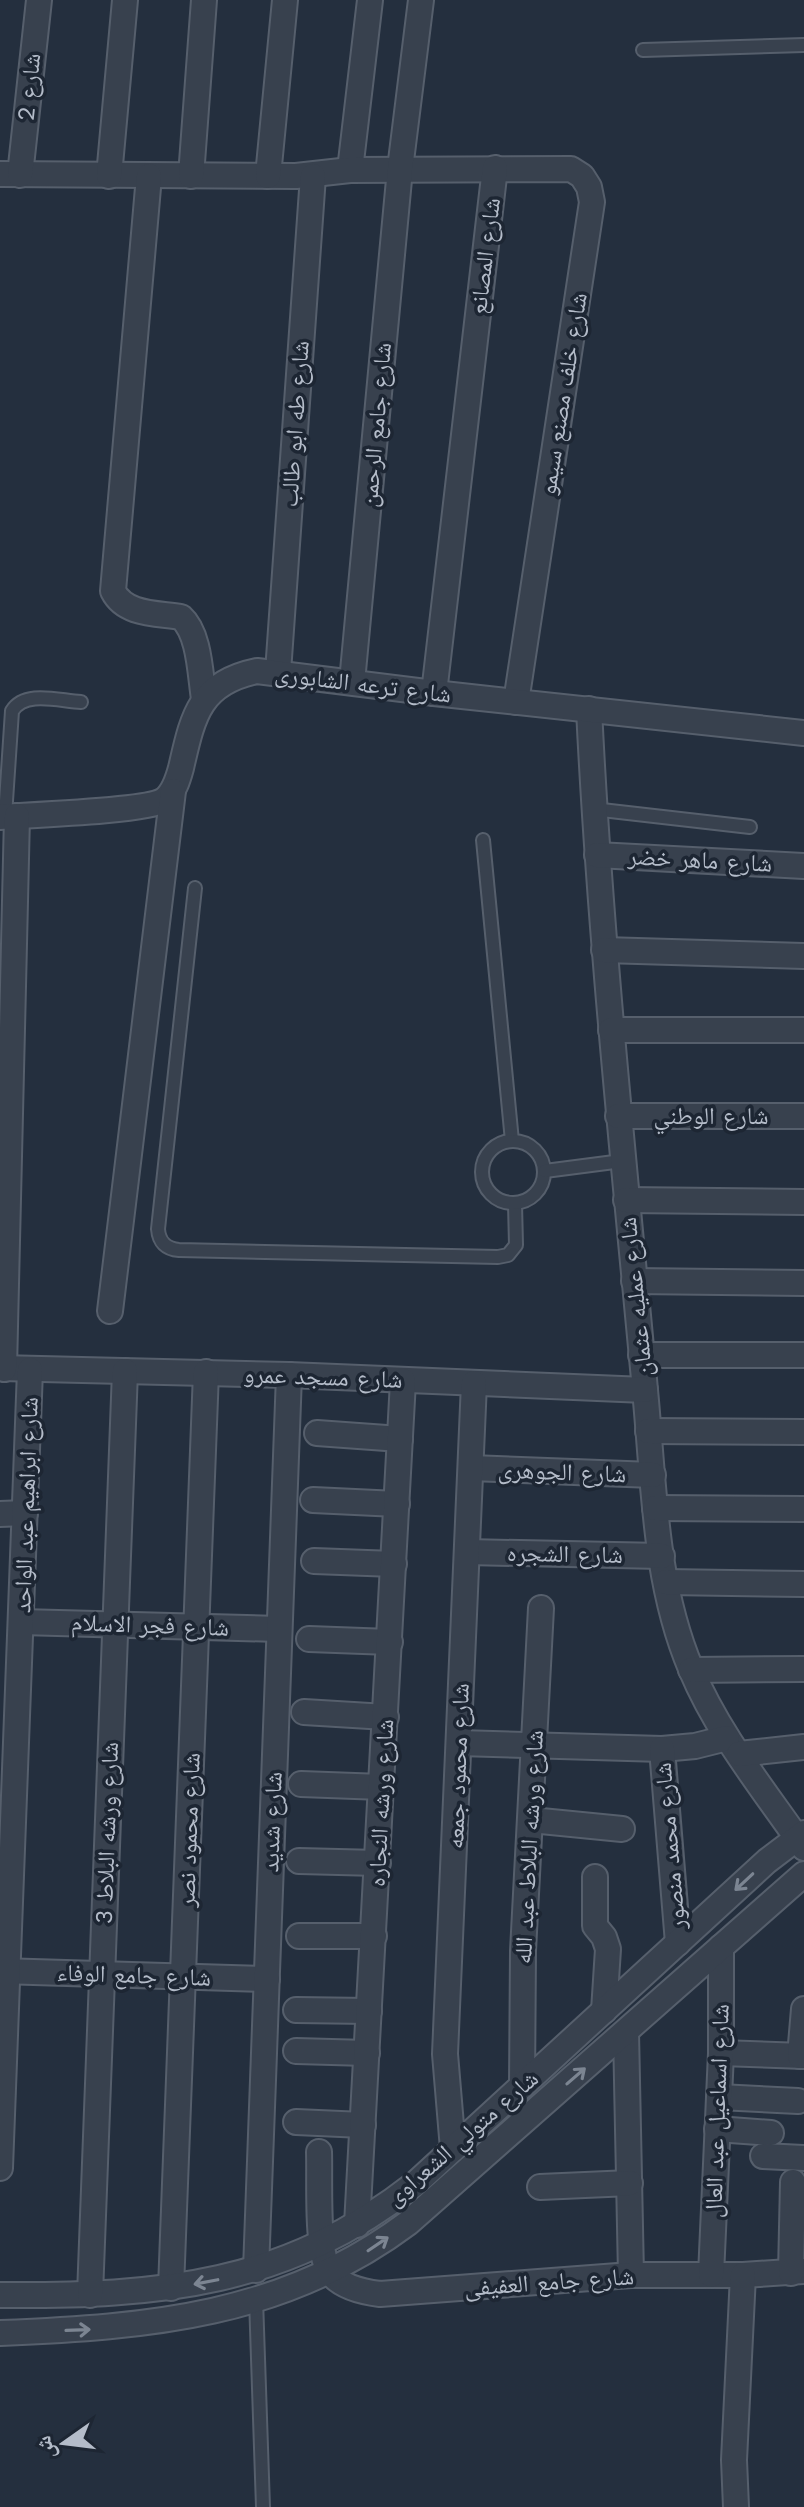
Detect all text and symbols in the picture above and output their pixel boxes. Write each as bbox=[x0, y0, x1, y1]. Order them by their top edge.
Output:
street label: شارع 2 bbox=[12, 52, 47, 122]
street label: شارع المصانع bbox=[464, 196, 507, 316]
street label: شارع خلف مصنع سيمو bbox=[533, 291, 594, 497]
street label: شارع طه ابو طالب bbox=[275, 340, 316, 508]
street label: شارع جامع الرحمن bbox=[355, 341, 398, 509]
street label: شارع ترعه الشابورى bbox=[273, 659, 453, 710]
street label: شارع ماهر خضر bbox=[626, 842, 773, 879]
street label: شارع الوطني bbox=[653, 1102, 769, 1135]
street label: شارع عمليه عثمان bbox=[614, 1216, 659, 1378]
street label: شارع مسجد عمرو bbox=[243, 1360, 403, 1395]
street label: شارع ابراهيم عبد الواحد bbox=[8, 1396, 46, 1614]
street label: شارع الجوهرى bbox=[497, 1456, 627, 1489]
street label: شارع الشجره bbox=[507, 1539, 623, 1570]
street label: شارع فجر الاسلام bbox=[70, 1608, 229, 1644]
street label: شارع محمود جمعه bbox=[441, 1683, 476, 1849]
street label: شارع ورشه النجاره bbox=[363, 1718, 400, 1888]
street label: شارع ورشه البلاط عبد الله bbox=[509, 1729, 550, 1965]
street label: شارع ورشه البلاط 3 bbox=[90, 1741, 125, 1925]
street label: شارع محمود نصر bbox=[172, 1752, 207, 1909]
street label: شارع محمد منصور bbox=[649, 1761, 692, 1932]
street label: شارع شديد bbox=[256, 1771, 289, 1873]
one-way arrow bbox=[734, 1873, 754, 1892]
street label: شارع جامع الوفاء bbox=[56, 1958, 212, 1993]
street label: شارع اسماعيل عبد العال bbox=[699, 2003, 736, 2219]
street label: شارع متولي الشعراوى bbox=[380, 2064, 547, 2216]
one-way arrow bbox=[566, 2067, 586, 2085]
one-way arrow bbox=[367, 2236, 389, 2252]
street label: شارع جامع العفيفى bbox=[463, 2262, 635, 2303]
one-way arrow bbox=[193, 2275, 219, 2290]
one-way arrow bbox=[64, 2322, 91, 2337]
north arrow bbox=[24, 2403, 104, 2483]
text: ش bbox=[30, 2433, 61, 2462]

